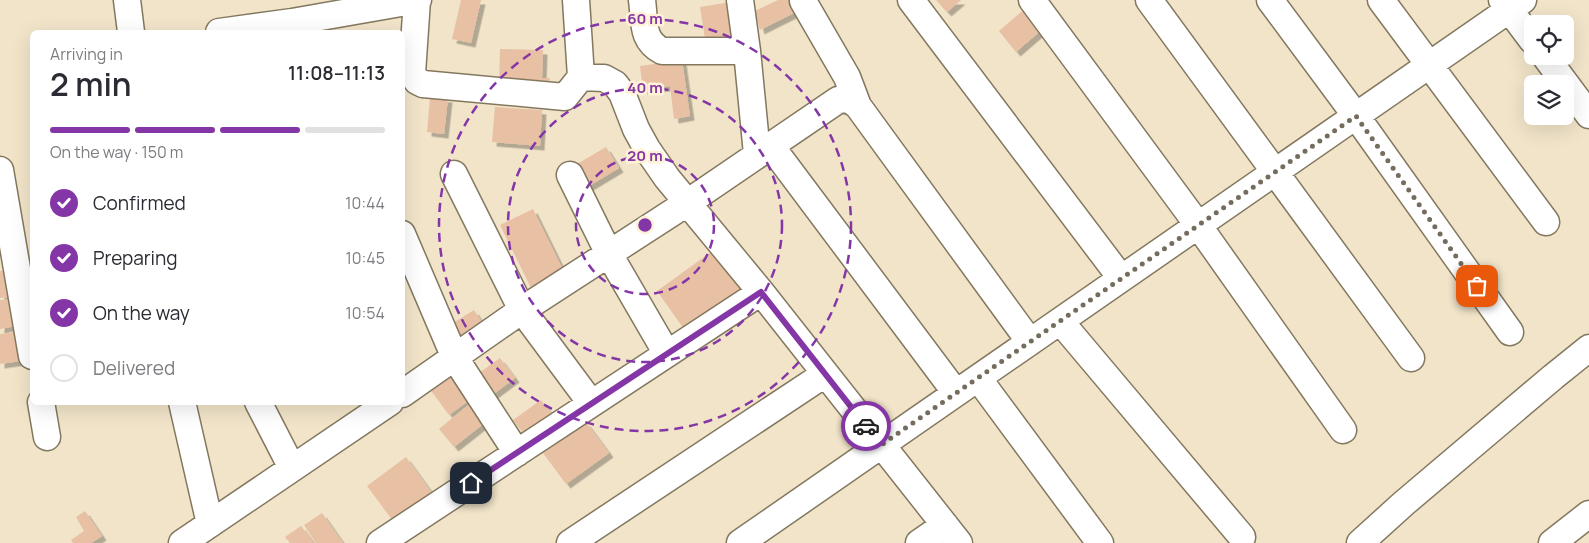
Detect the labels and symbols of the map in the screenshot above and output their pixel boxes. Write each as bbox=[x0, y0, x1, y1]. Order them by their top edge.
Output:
text: 60 m bbox=[627, 8, 663, 29]
text: 40 m bbox=[627, 77, 663, 98]
text: 20 m bbox=[627, 145, 663, 166]
centre of rings bbox=[636, 216, 654, 234]
pin bbox=[1456, 265, 1498, 307]
courier bbox=[841, 401, 891, 451]
pin bbox=[450, 462, 492, 504]

